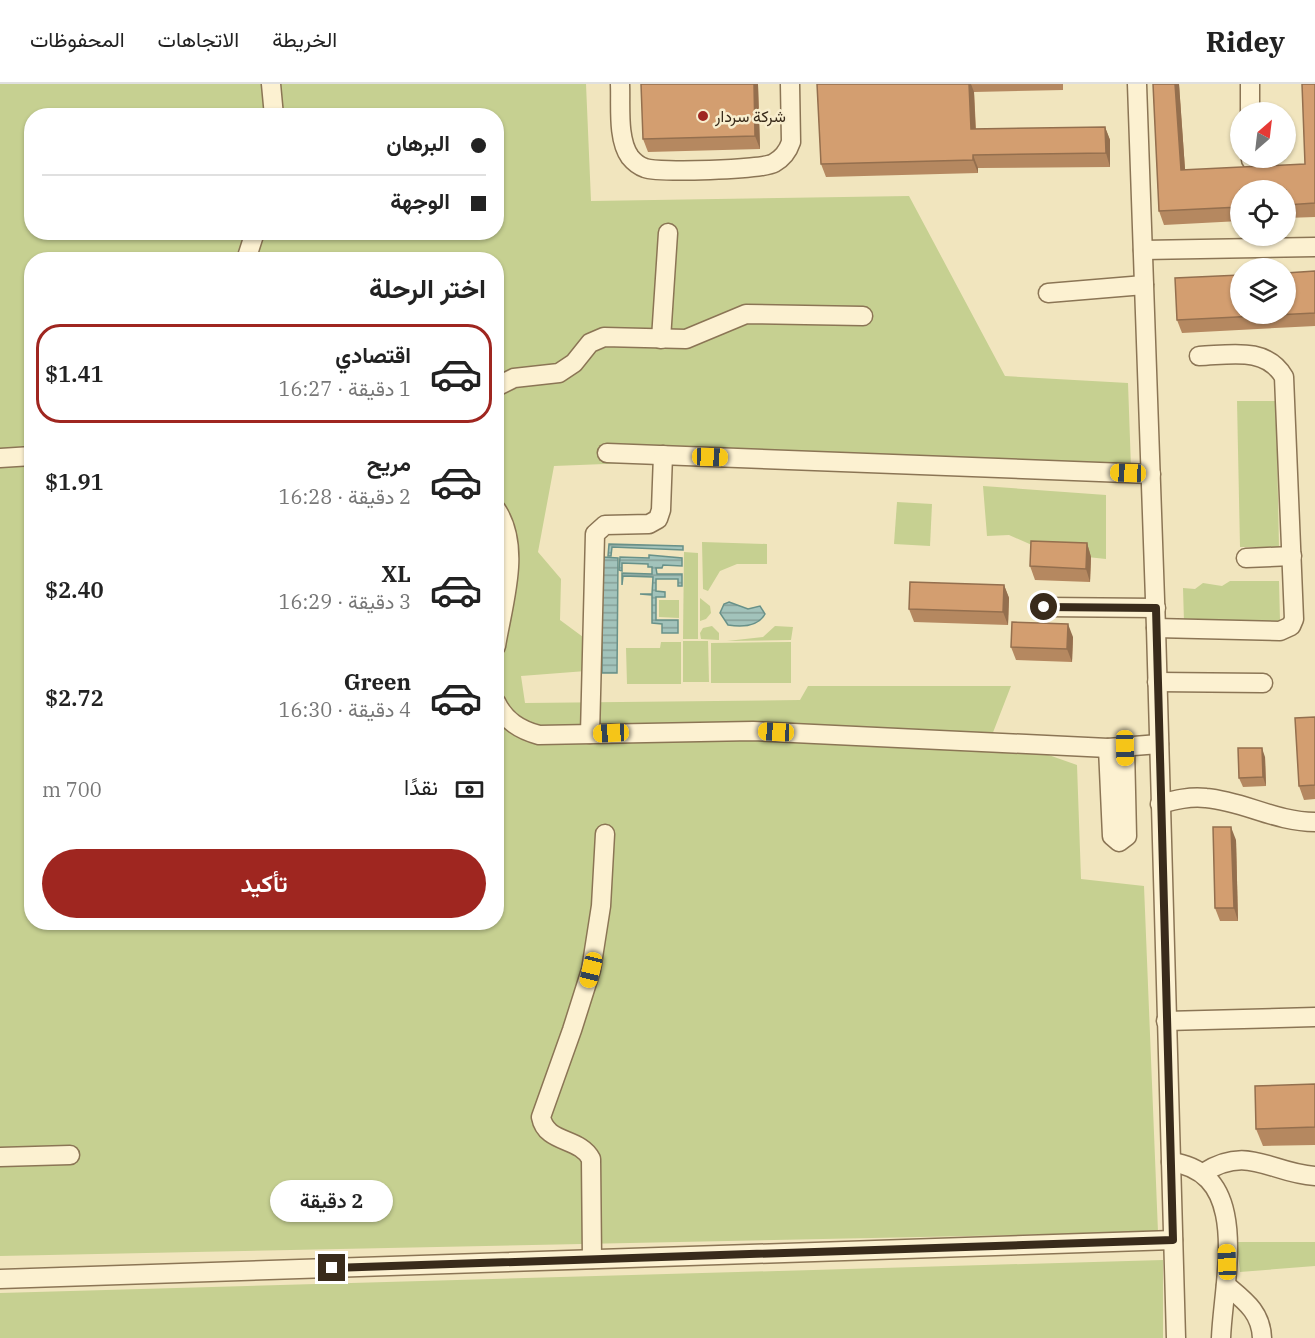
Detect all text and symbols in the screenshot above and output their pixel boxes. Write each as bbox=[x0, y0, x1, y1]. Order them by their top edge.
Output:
text: Ridey bbox=[1206, 23, 1285, 60]
text: المحفوظات bbox=[30, 25, 125, 53]
text: الاتجاهات bbox=[158, 25, 239, 53]
text: الخريطة bbox=[272, 25, 337, 53]
north arrow bbox=[1230, 102, 1296, 168]
map controls bbox=[1230, 102, 1296, 324]
place label: شركة سردار bbox=[714, 106, 786, 127]
marker: شركة سردار bbox=[696, 109, 710, 123]
text: البرهان bbox=[386, 128, 450, 157]
button: locate bbox=[1230, 180, 1296, 246]
text: الوجهة bbox=[390, 186, 450, 215]
button: layers bbox=[1230, 258, 1296, 324]
text: اختر الرحلة bbox=[369, 270, 486, 305]
text: اقتصادي bbox=[335, 340, 411, 369]
icon: car bbox=[429, 347, 483, 401]
text: $1.41 bbox=[45, 359, 104, 388]
text: 1 دقيقة · 16:27 bbox=[279, 375, 411, 402]
car bbox=[692, 447, 728, 467]
text: مريح bbox=[367, 448, 411, 477]
icon: car bbox=[429, 455, 483, 509]
car bbox=[1110, 463, 1146, 483]
text: $1.91 bbox=[45, 467, 104, 496]
text: 2 دقيقة · 16:28 bbox=[279, 483, 411, 510]
text: XL bbox=[381, 559, 411, 588]
icon: car bbox=[429, 563, 483, 617]
text: $2.40 bbox=[45, 575, 104, 604]
text: 3 دقيقة · 16:29 bbox=[279, 588, 411, 615]
route start bbox=[1030, 593, 1057, 620]
text: Green bbox=[344, 667, 411, 696]
icon: car bbox=[429, 671, 483, 725]
text: $2.72 bbox=[45, 683, 104, 712]
text: 4 دقيقة · 16:30 bbox=[279, 696, 411, 723]
car bbox=[758, 722, 794, 742]
car bbox=[593, 723, 629, 743]
car bbox=[1116, 730, 1134, 766]
text: نقدًا bbox=[404, 772, 438, 801]
icon: cash bbox=[453, 773, 486, 806]
text: 700 m bbox=[42, 776, 102, 803]
button: تأكيد bbox=[42, 849, 486, 918]
car bbox=[578, 950, 604, 990]
callout: 2 دقيقة bbox=[270, 1181, 394, 1223]
text: 2 دقيقة bbox=[300, 1187, 363, 1214]
car bbox=[1217, 1244, 1237, 1280]
route end bbox=[318, 1254, 345, 1281]

